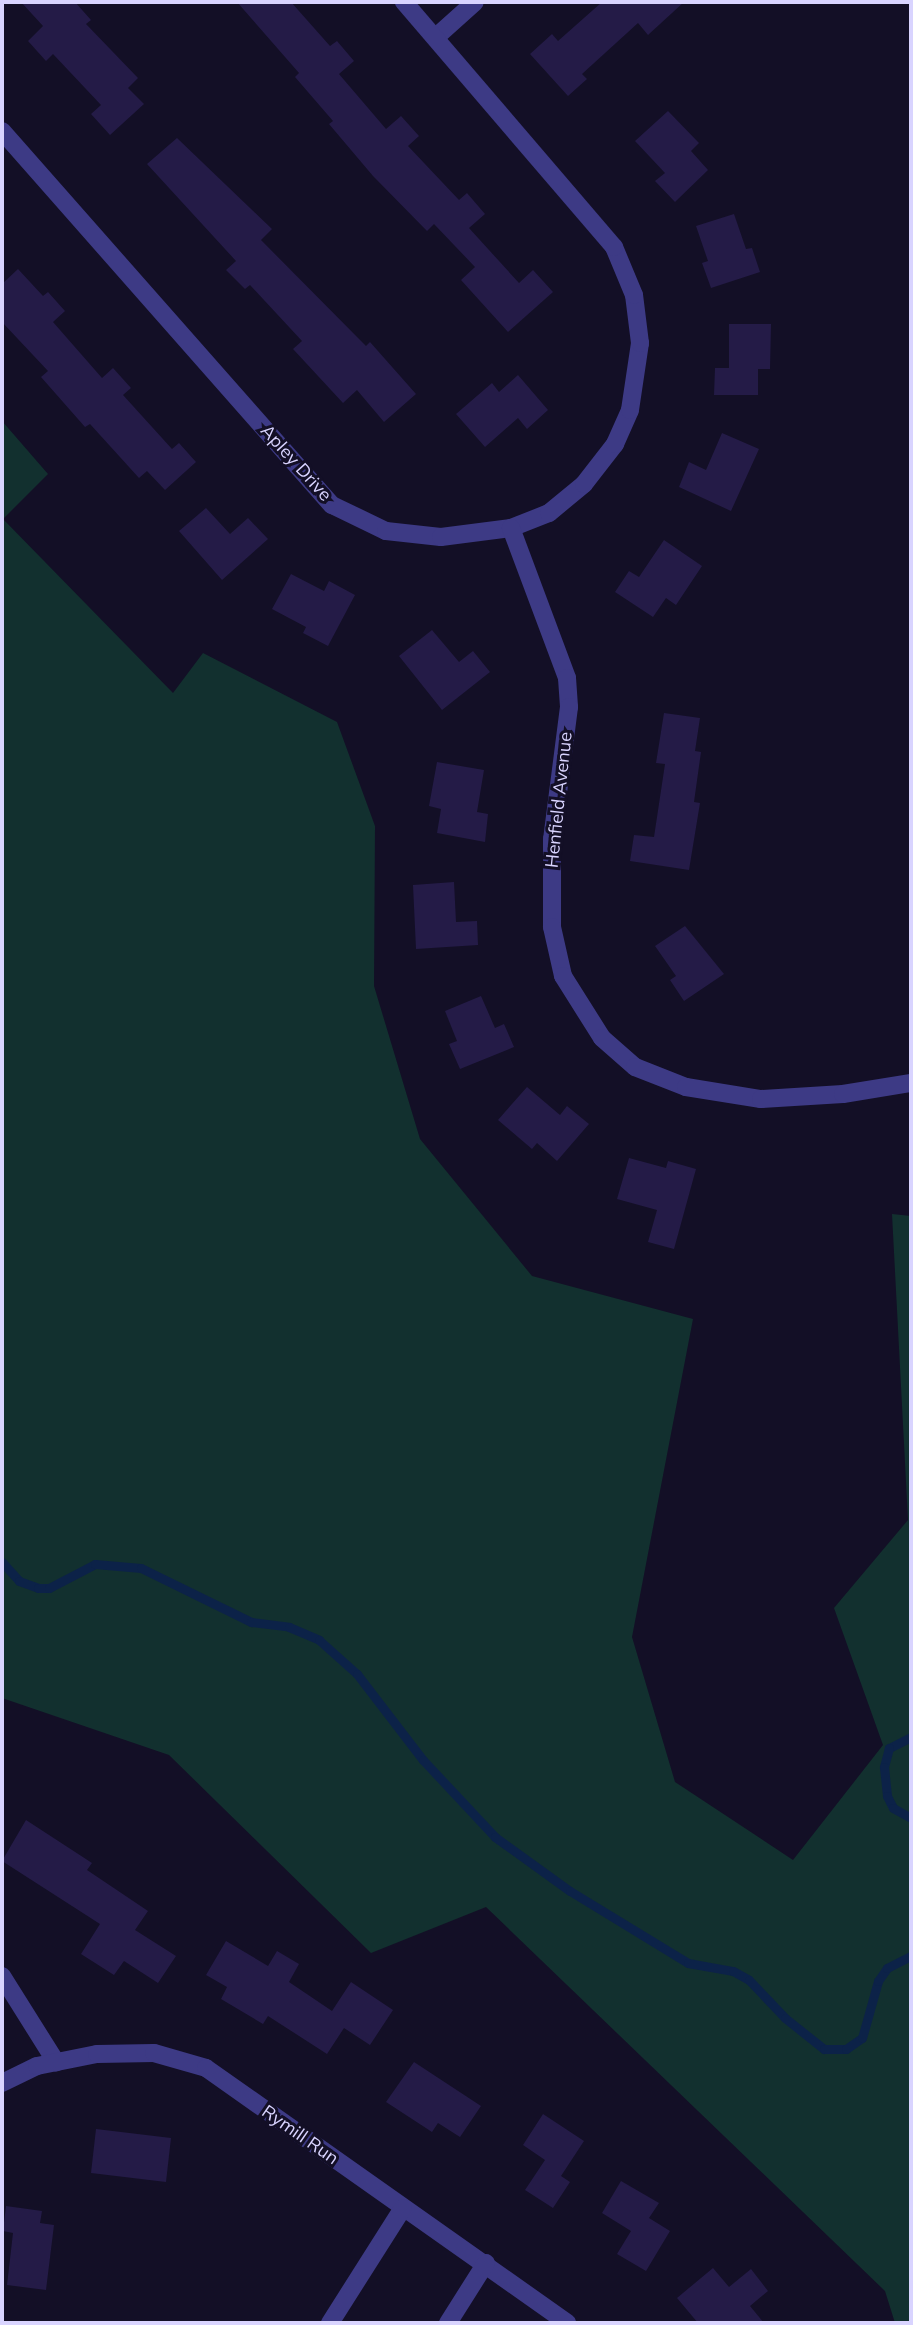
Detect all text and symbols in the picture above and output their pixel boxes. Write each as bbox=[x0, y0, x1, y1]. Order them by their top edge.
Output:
street label: Apley Drive bbox=[256, 420, 336, 506]
street label: Henfield Avenue bbox=[541, 731, 577, 869]
street label: Rymill Run bbox=[257, 2101, 343, 2169]

